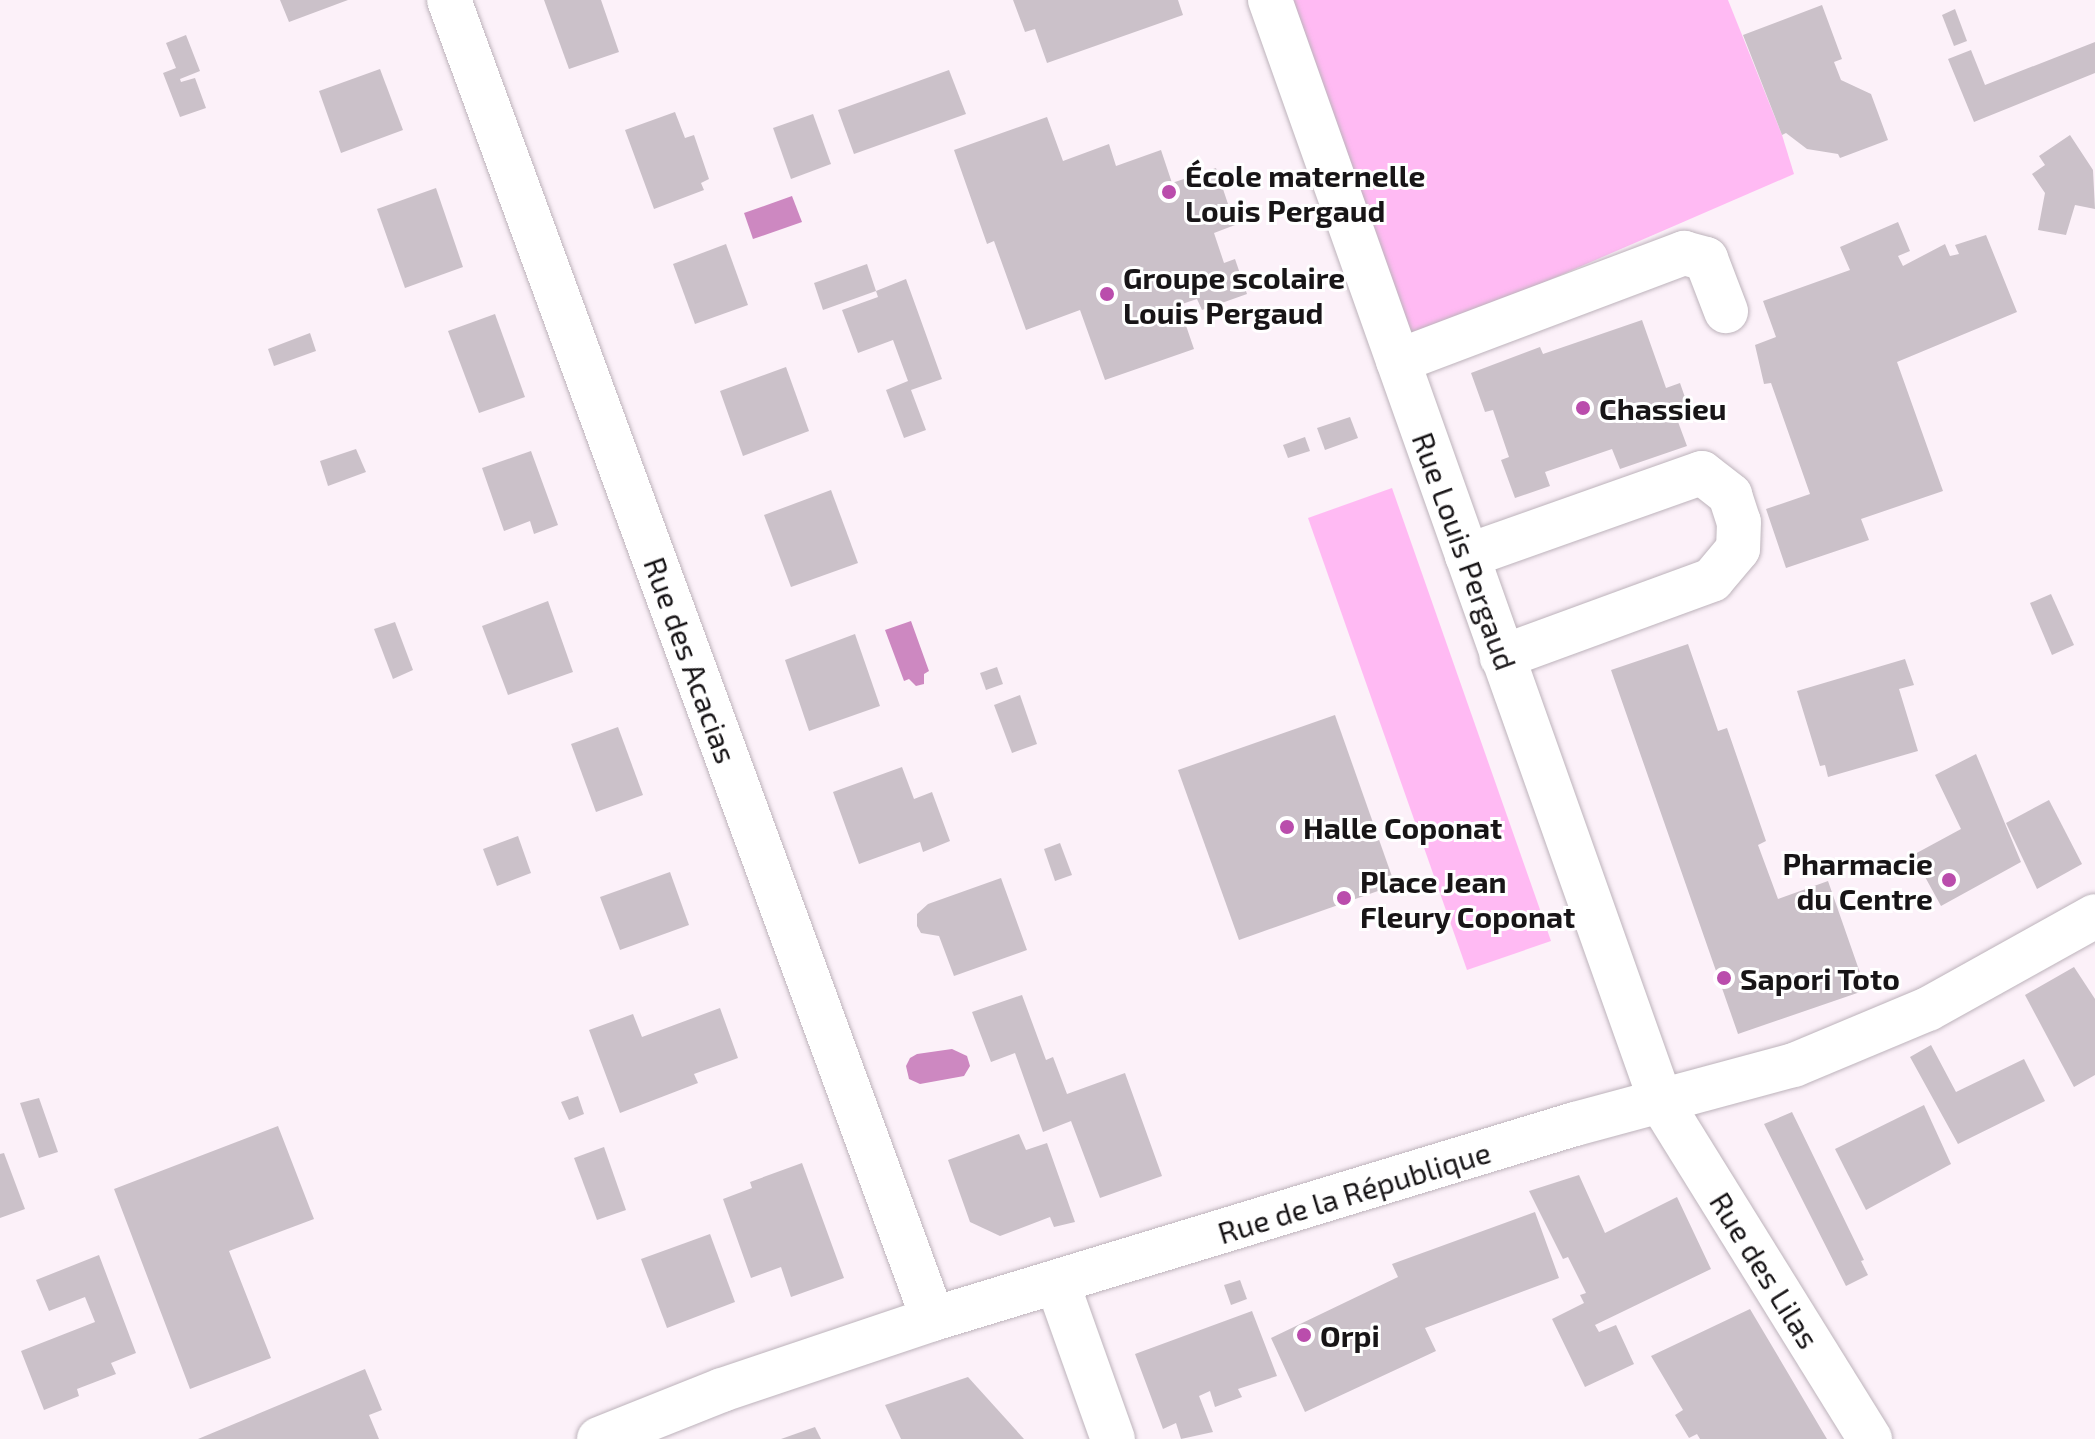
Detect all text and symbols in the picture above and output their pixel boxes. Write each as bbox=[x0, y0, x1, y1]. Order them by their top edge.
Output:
place label: École maternelle Louis Pergaud bbox=[1185, 157, 1425, 228]
marker: École maternelle Louis Pergaud bbox=[1160, 183, 1178, 201]
place label: Groupe scolaire Louis Pergaud bbox=[1123, 259, 1345, 330]
marker: Groupe scolaire Louis Pergaud bbox=[1098, 285, 1116, 303]
place label: Chassieu bbox=[1599, 390, 1727, 426]
marker: Chassieu bbox=[1574, 399, 1592, 417]
street label: Rue Louis Pergaud bbox=[1405, 427, 1525, 675]
street label: Rue des Acacias bbox=[637, 552, 745, 768]
place label: Halle Coponat bbox=[1303, 809, 1502, 845]
marker: Halle Coponat bbox=[1278, 818, 1296, 836]
place label: Pharmacie du Centre bbox=[1783, 845, 1933, 916]
place label: Place Jean Fleury Coponat bbox=[1360, 863, 1576, 934]
marker: Pharmacie du Centre bbox=[1940, 871, 1958, 889]
marker: Place Jean Fleury Coponat bbox=[1335, 889, 1353, 907]
place label: Sapori Toto bbox=[1740, 960, 1901, 996]
marker: Sapori Toto bbox=[1715, 969, 1733, 987]
street label: Rue de la République bbox=[1213, 1133, 1495, 1251]
street label: Rue des Lilas bbox=[1703, 1185, 1827, 1355]
place label: Orpi bbox=[1320, 1317, 1380, 1353]
marker: Orpi bbox=[1295, 1326, 1313, 1344]

